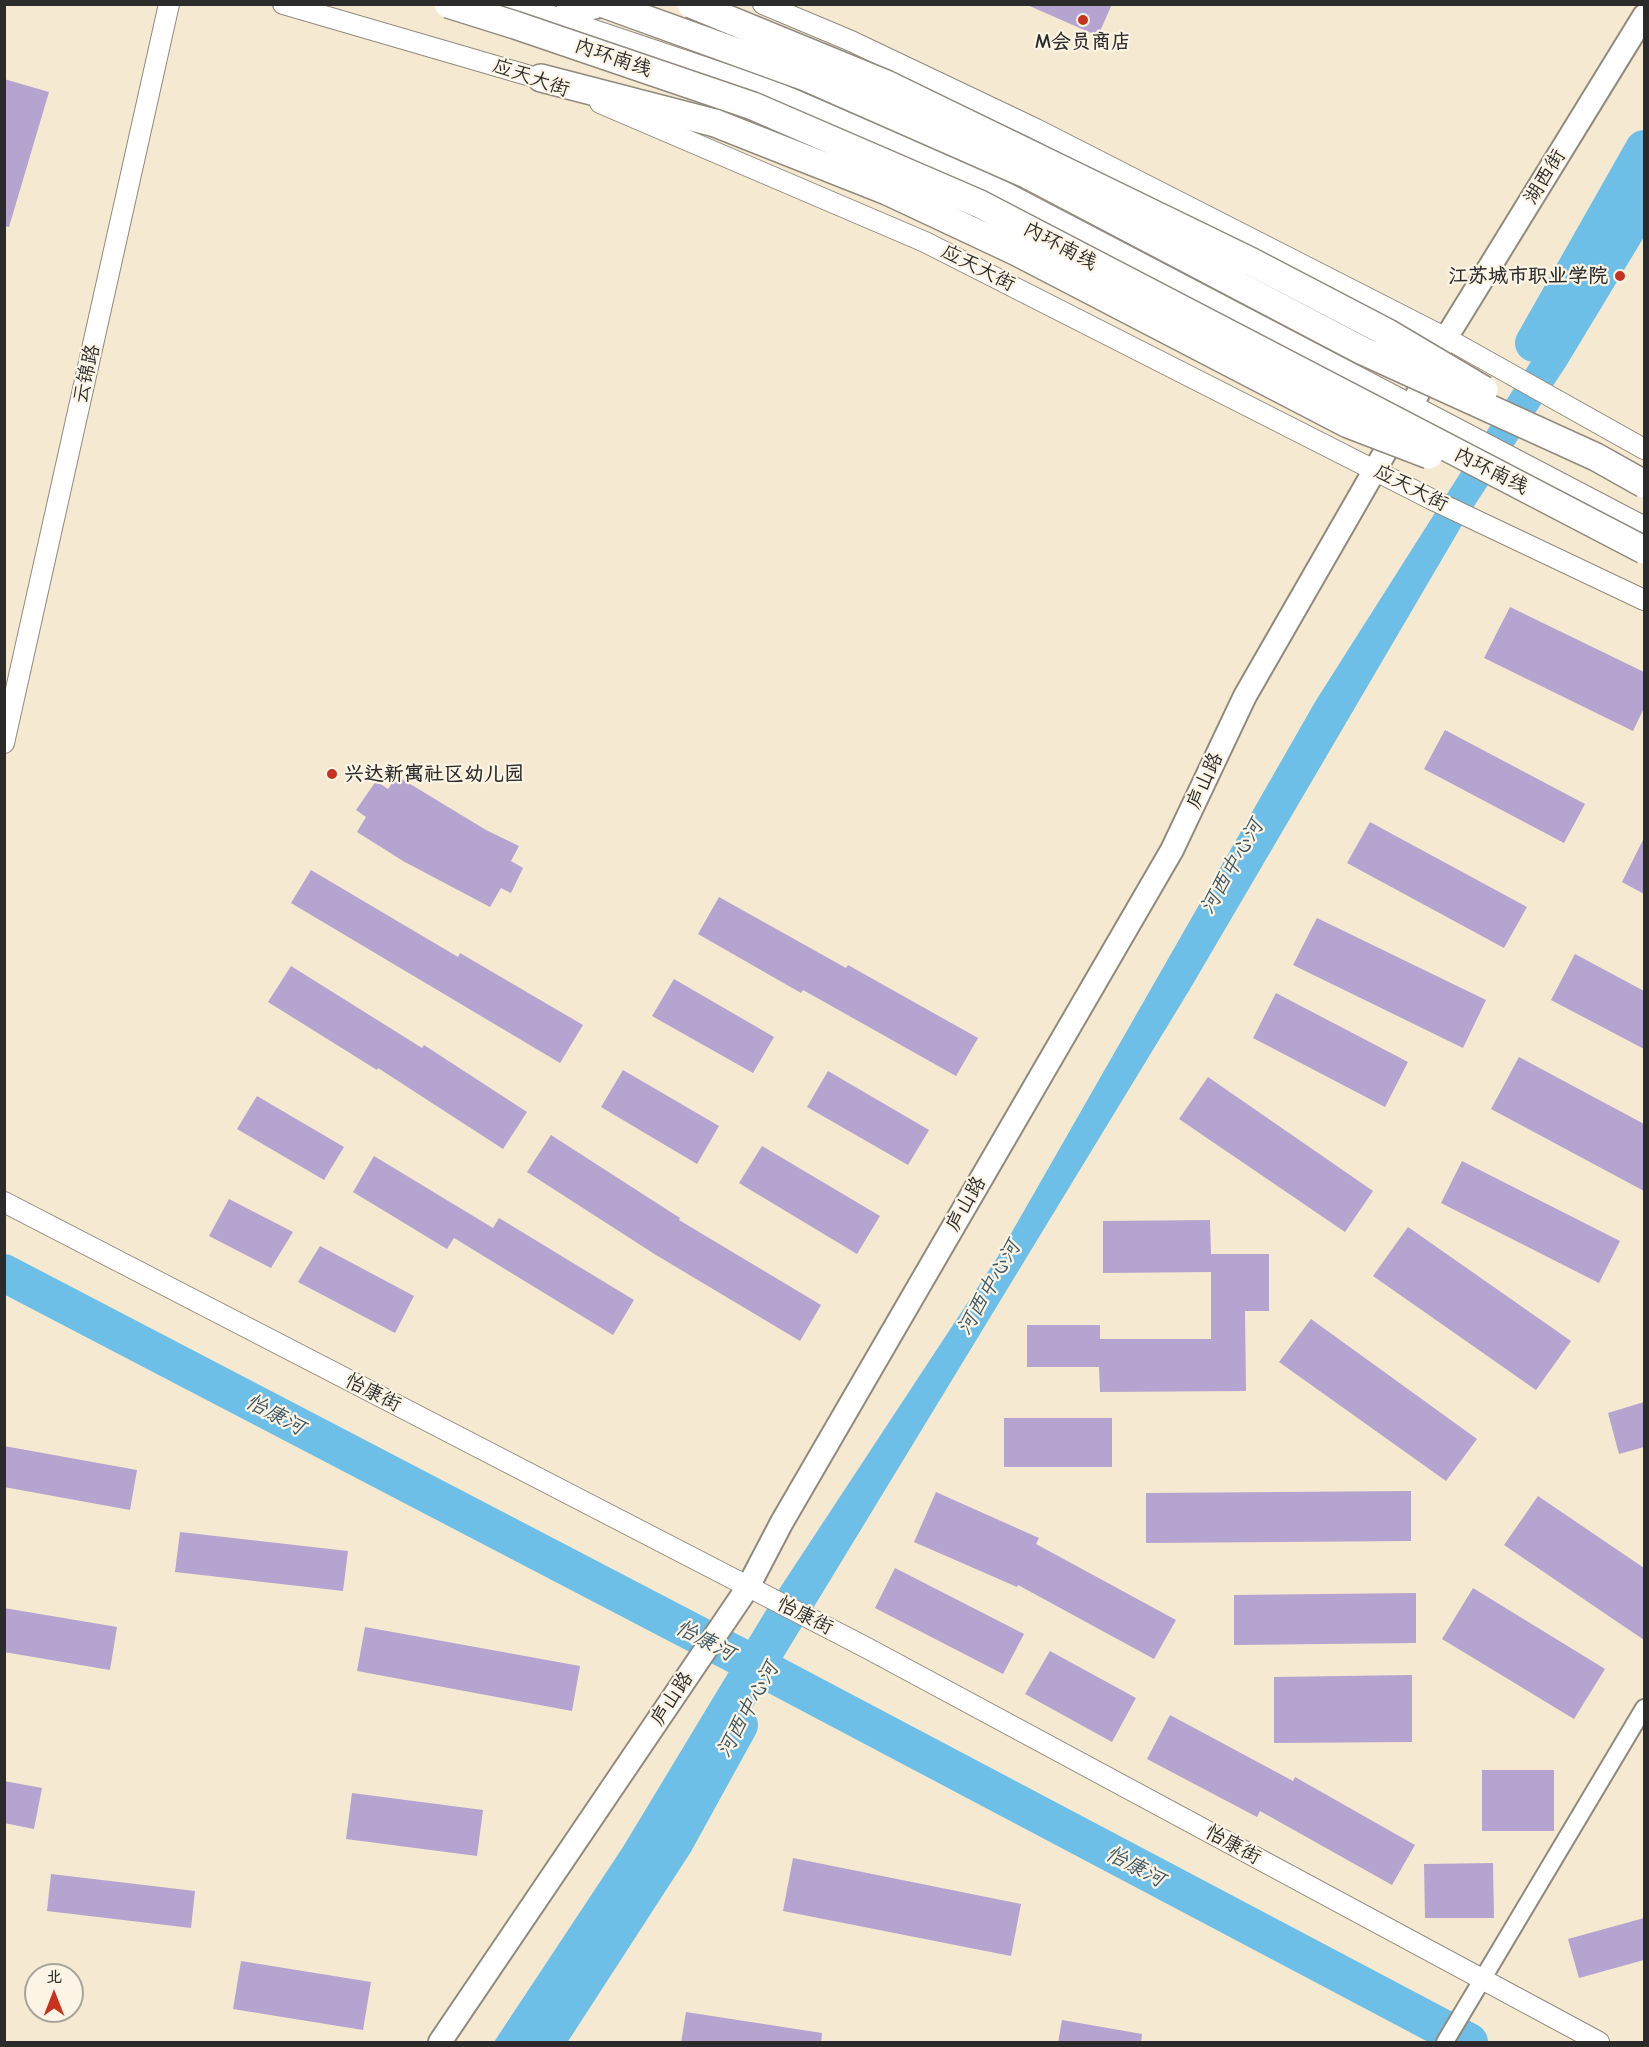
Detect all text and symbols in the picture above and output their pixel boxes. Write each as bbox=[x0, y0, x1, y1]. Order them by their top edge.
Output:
marker: M会员商店 bbox=[1076, 13, 1090, 27]
place label: M会员商店 bbox=[1035, 30, 1131, 54]
street label: 内环南线 bbox=[571, 34, 655, 82]
street label: 应天大街 bbox=[489, 54, 573, 102]
street label: 湖西街 bbox=[1519, 145, 1571, 209]
street label: 内环南线 bbox=[1019, 217, 1101, 275]
street label: 应天大街 bbox=[937, 239, 1019, 297]
place label: 江苏城市职业学院 bbox=[1448, 264, 1608, 288]
marker: 江苏城市职业学院 bbox=[1613, 269, 1627, 283]
street label: 云锦路 bbox=[69, 342, 105, 406]
street label: 内环南线 bbox=[1450, 442, 1532, 500]
street label: 应天大街 bbox=[1370, 459, 1452, 517]
street label: 庐山路 bbox=[1181, 749, 1229, 813]
place label: 兴达新寓社区幼儿园 bbox=[344, 762, 524, 786]
marker: 兴达新寓社区幼儿园 bbox=[325, 767, 339, 781]
water label: 河西中心河 bbox=[1195, 815, 1269, 919]
street label: 庐山路 bbox=[941, 1172, 991, 1236]
water label: 河西中心河 bbox=[952, 1236, 1026, 1340]
street label: 怡康街 bbox=[341, 1369, 405, 1417]
water label: 怡康河 bbox=[241, 1389, 309, 1441]
street label: 怡康街 bbox=[773, 1592, 837, 1640]
water label: 怡康河 bbox=[671, 1615, 739, 1667]
water label: 河西中心河 bbox=[712, 1658, 784, 1762]
street label: 庐山路 bbox=[645, 1667, 699, 1731]
street label: 怡康街 bbox=[1201, 1820, 1265, 1870]
water label: 怡康河 bbox=[1101, 1841, 1169, 1893]
north arrow bbox=[24, 1963, 84, 2023]
text: 北 bbox=[46, 1968, 62, 1986]

